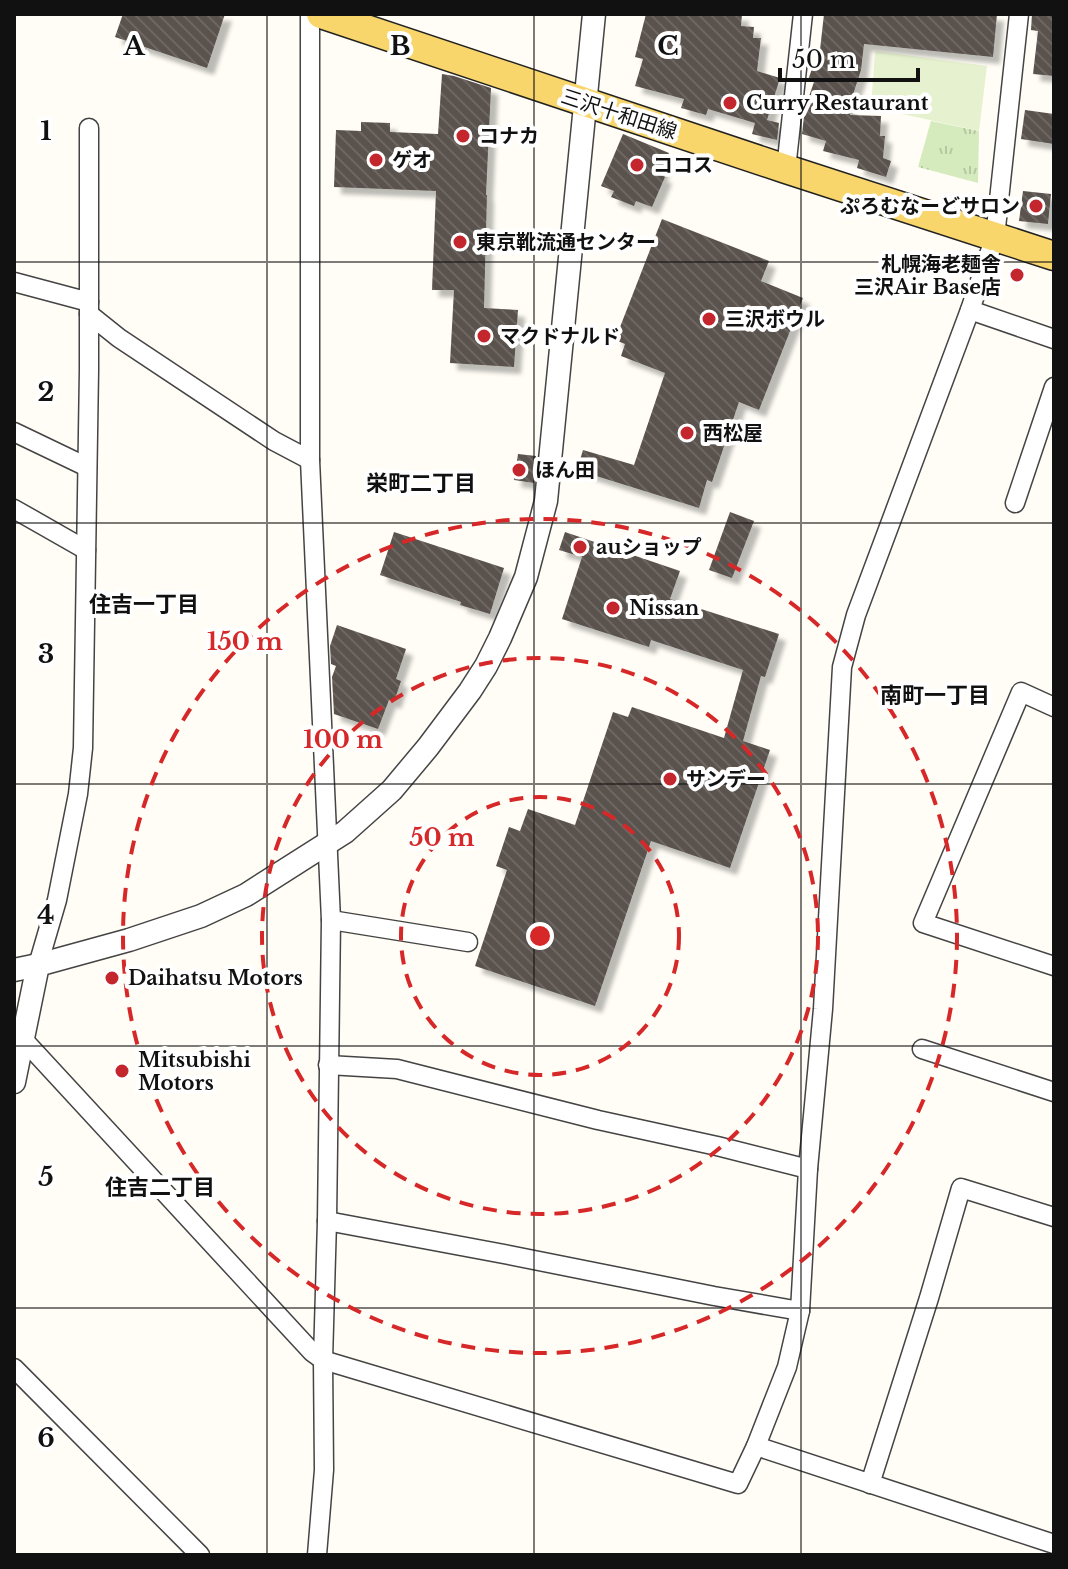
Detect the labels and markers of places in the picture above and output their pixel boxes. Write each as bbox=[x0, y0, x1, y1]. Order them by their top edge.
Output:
place label: Curry Restaurant bbox=[746, 91, 929, 115]
marker: Curry Restaurant bbox=[721, 94, 739, 112]
place label: コナカ bbox=[479, 124, 539, 148]
marker: コナカ bbox=[454, 127, 472, 145]
place label: ゲオ bbox=[392, 148, 432, 172]
marker: ゲオ bbox=[367, 151, 385, 169]
place label: ココス bbox=[653, 153, 713, 177]
marker: ココス bbox=[628, 156, 646, 174]
place label: ぷろむなーどサロン bbox=[840, 194, 1020, 218]
marker: ぷろむなーどサロン bbox=[1027, 197, 1045, 215]
place label: 東京靴流通センター bbox=[476, 230, 656, 254]
marker: 東京靴流通センター bbox=[451, 233, 469, 251]
place label: 札幌海老麺舎 三沢Air Base店 bbox=[854, 252, 1001, 299]
marker: 札幌海老麺舎 三沢Air Base店 bbox=[1008, 266, 1026, 284]
place label: 三沢ボウル bbox=[725, 307, 825, 331]
marker: 三沢ボウル bbox=[700, 310, 718, 328]
place label: マクドナルド bbox=[500, 324, 620, 348]
marker: マクドナルド bbox=[475, 327, 493, 345]
place label: 西松屋 bbox=[703, 421, 763, 445]
marker: 西松屋 bbox=[678, 424, 696, 442]
place label: ほん田 bbox=[535, 458, 595, 482]
marker: ほん田 bbox=[510, 461, 528, 479]
place label: auショップ bbox=[596, 535, 702, 559]
marker: auショップ bbox=[571, 538, 589, 556]
place label: Nissan bbox=[629, 596, 700, 620]
marker: Nissan bbox=[604, 599, 622, 617]
place label: サンデー bbox=[686, 767, 766, 791]
marker: サンデー bbox=[661, 770, 679, 788]
centre of rings bbox=[526, 922, 554, 950]
place label: Daihatsu Motors bbox=[128, 966, 303, 990]
marker: Daihatsu Motors bbox=[103, 969, 121, 987]
place label: Mitsubishi Motors bbox=[138, 1048, 251, 1095]
marker: Mitsubishi Motors bbox=[113, 1062, 131, 1080]

